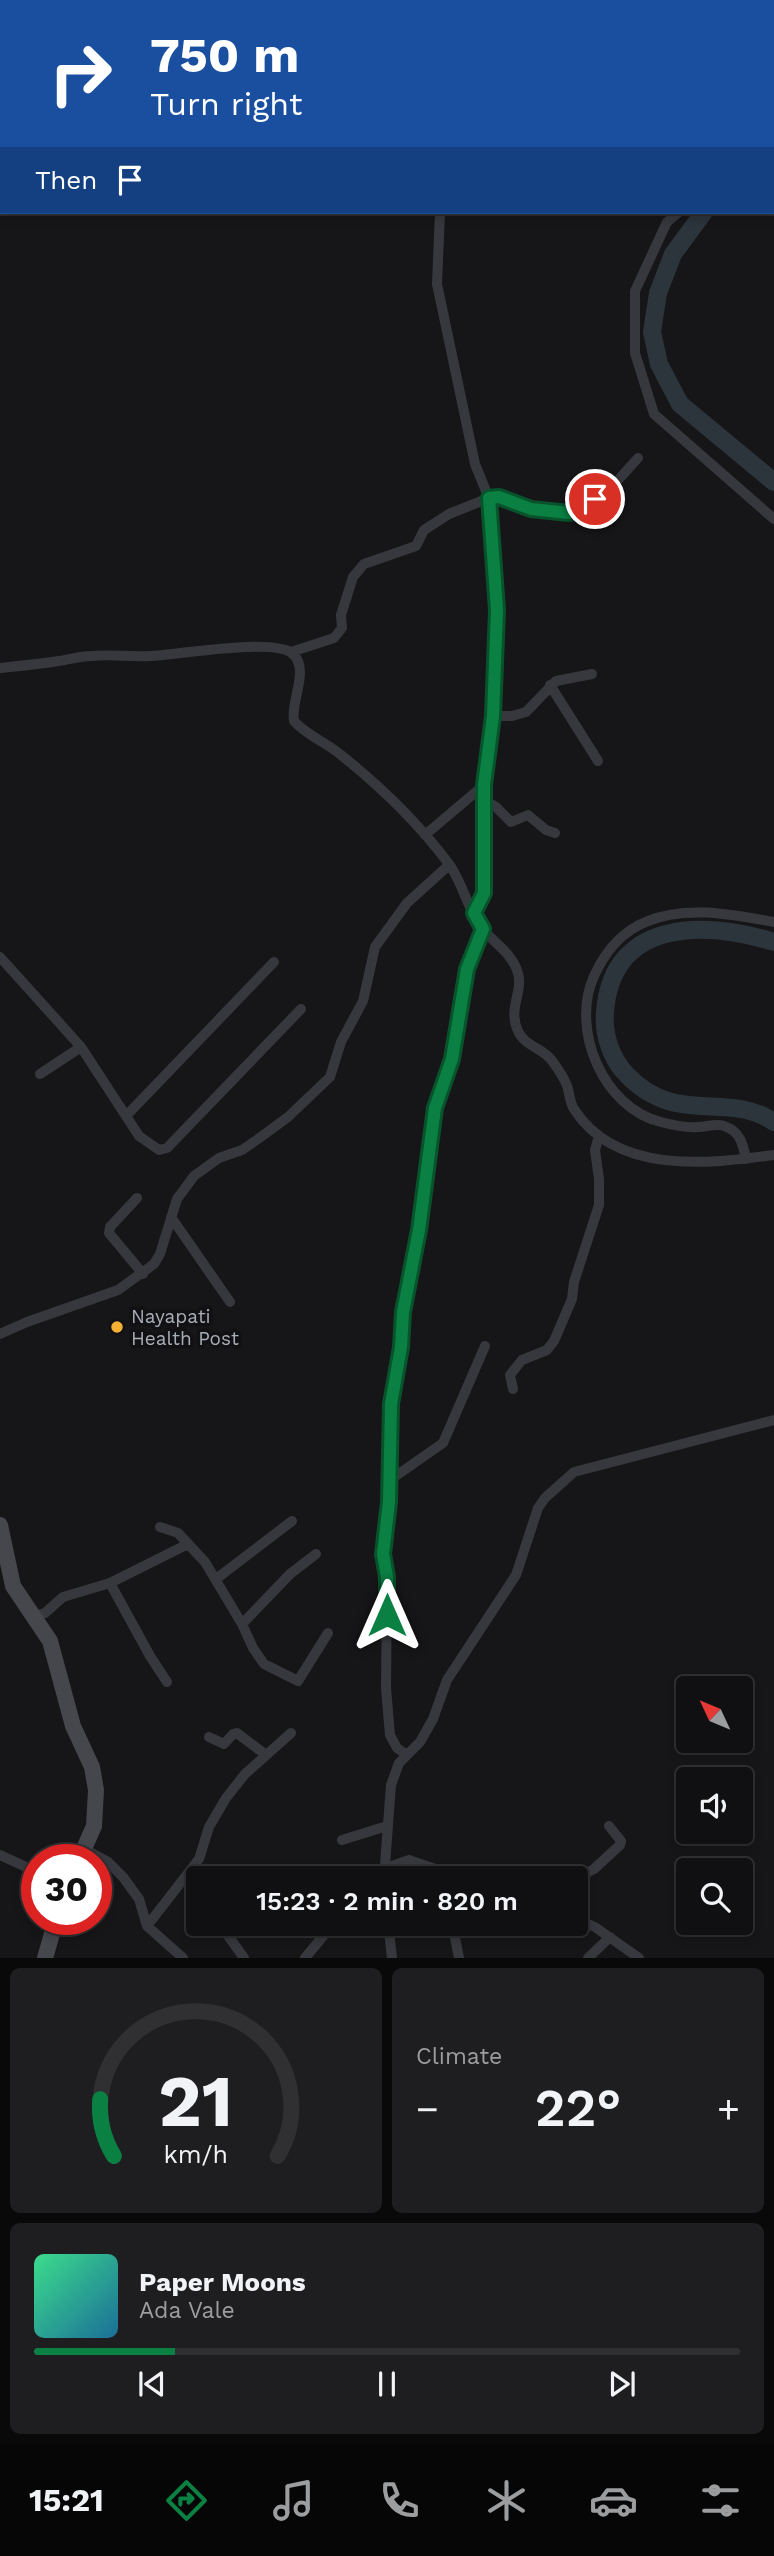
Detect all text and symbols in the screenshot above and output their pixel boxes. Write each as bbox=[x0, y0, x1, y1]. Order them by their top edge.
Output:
text: 750 m bbox=[150, 26, 299, 84]
icon: right bbox=[35, 28, 126, 119]
text: Turn right bbox=[150, 85, 302, 123]
icon: arrive bbox=[111, 161, 149, 199]
text: Then bbox=[35, 165, 97, 195]
pin bbox=[565, 469, 625, 529]
icon: arrive bbox=[576, 480, 614, 518]
place label: Nayapati Health Post bbox=[131, 1305, 239, 1350]
marker: Nayapati Health Post bbox=[109, 1319, 125, 1335]
position arrow bbox=[350, 1578, 424, 1652]
north arrow bbox=[676, 1676, 752, 1754]
map controls bbox=[676, 1676, 753, 1935]
button: sound bbox=[676, 1767, 753, 1844]
speed limit sign: 30 bbox=[21, 1844, 112, 1935]
button: search bbox=[676, 1858, 753, 1935]
text: 15:23 · 2 min · 820 m bbox=[256, 1886, 518, 1916]
text: Climate bbox=[416, 2043, 502, 2070]
text: 21 bbox=[159, 2059, 233, 2145]
text: 22° bbox=[535, 2078, 621, 2139]
text: − bbox=[416, 2087, 439, 2131]
text: + bbox=[717, 2087, 740, 2131]
text: km/h bbox=[164, 2140, 228, 2169]
text: Paper Moons bbox=[139, 2267, 306, 2297]
text: Ada Vale bbox=[139, 2297, 235, 2324]
icon: previous bbox=[133, 2365, 171, 2403]
icon: pause bbox=[368, 2365, 406, 2403]
icon: next bbox=[603, 2365, 641, 2403]
icon: directions bbox=[162, 2476, 211, 2525]
icon: music bbox=[269, 2476, 318, 2525]
icon: phone bbox=[375, 2476, 424, 2525]
icon: climate bbox=[482, 2476, 531, 2525]
icon: car bbox=[589, 2476, 638, 2525]
icon: filters bbox=[696, 2476, 745, 2525]
text: 15:21 bbox=[29, 2481, 104, 2519]

